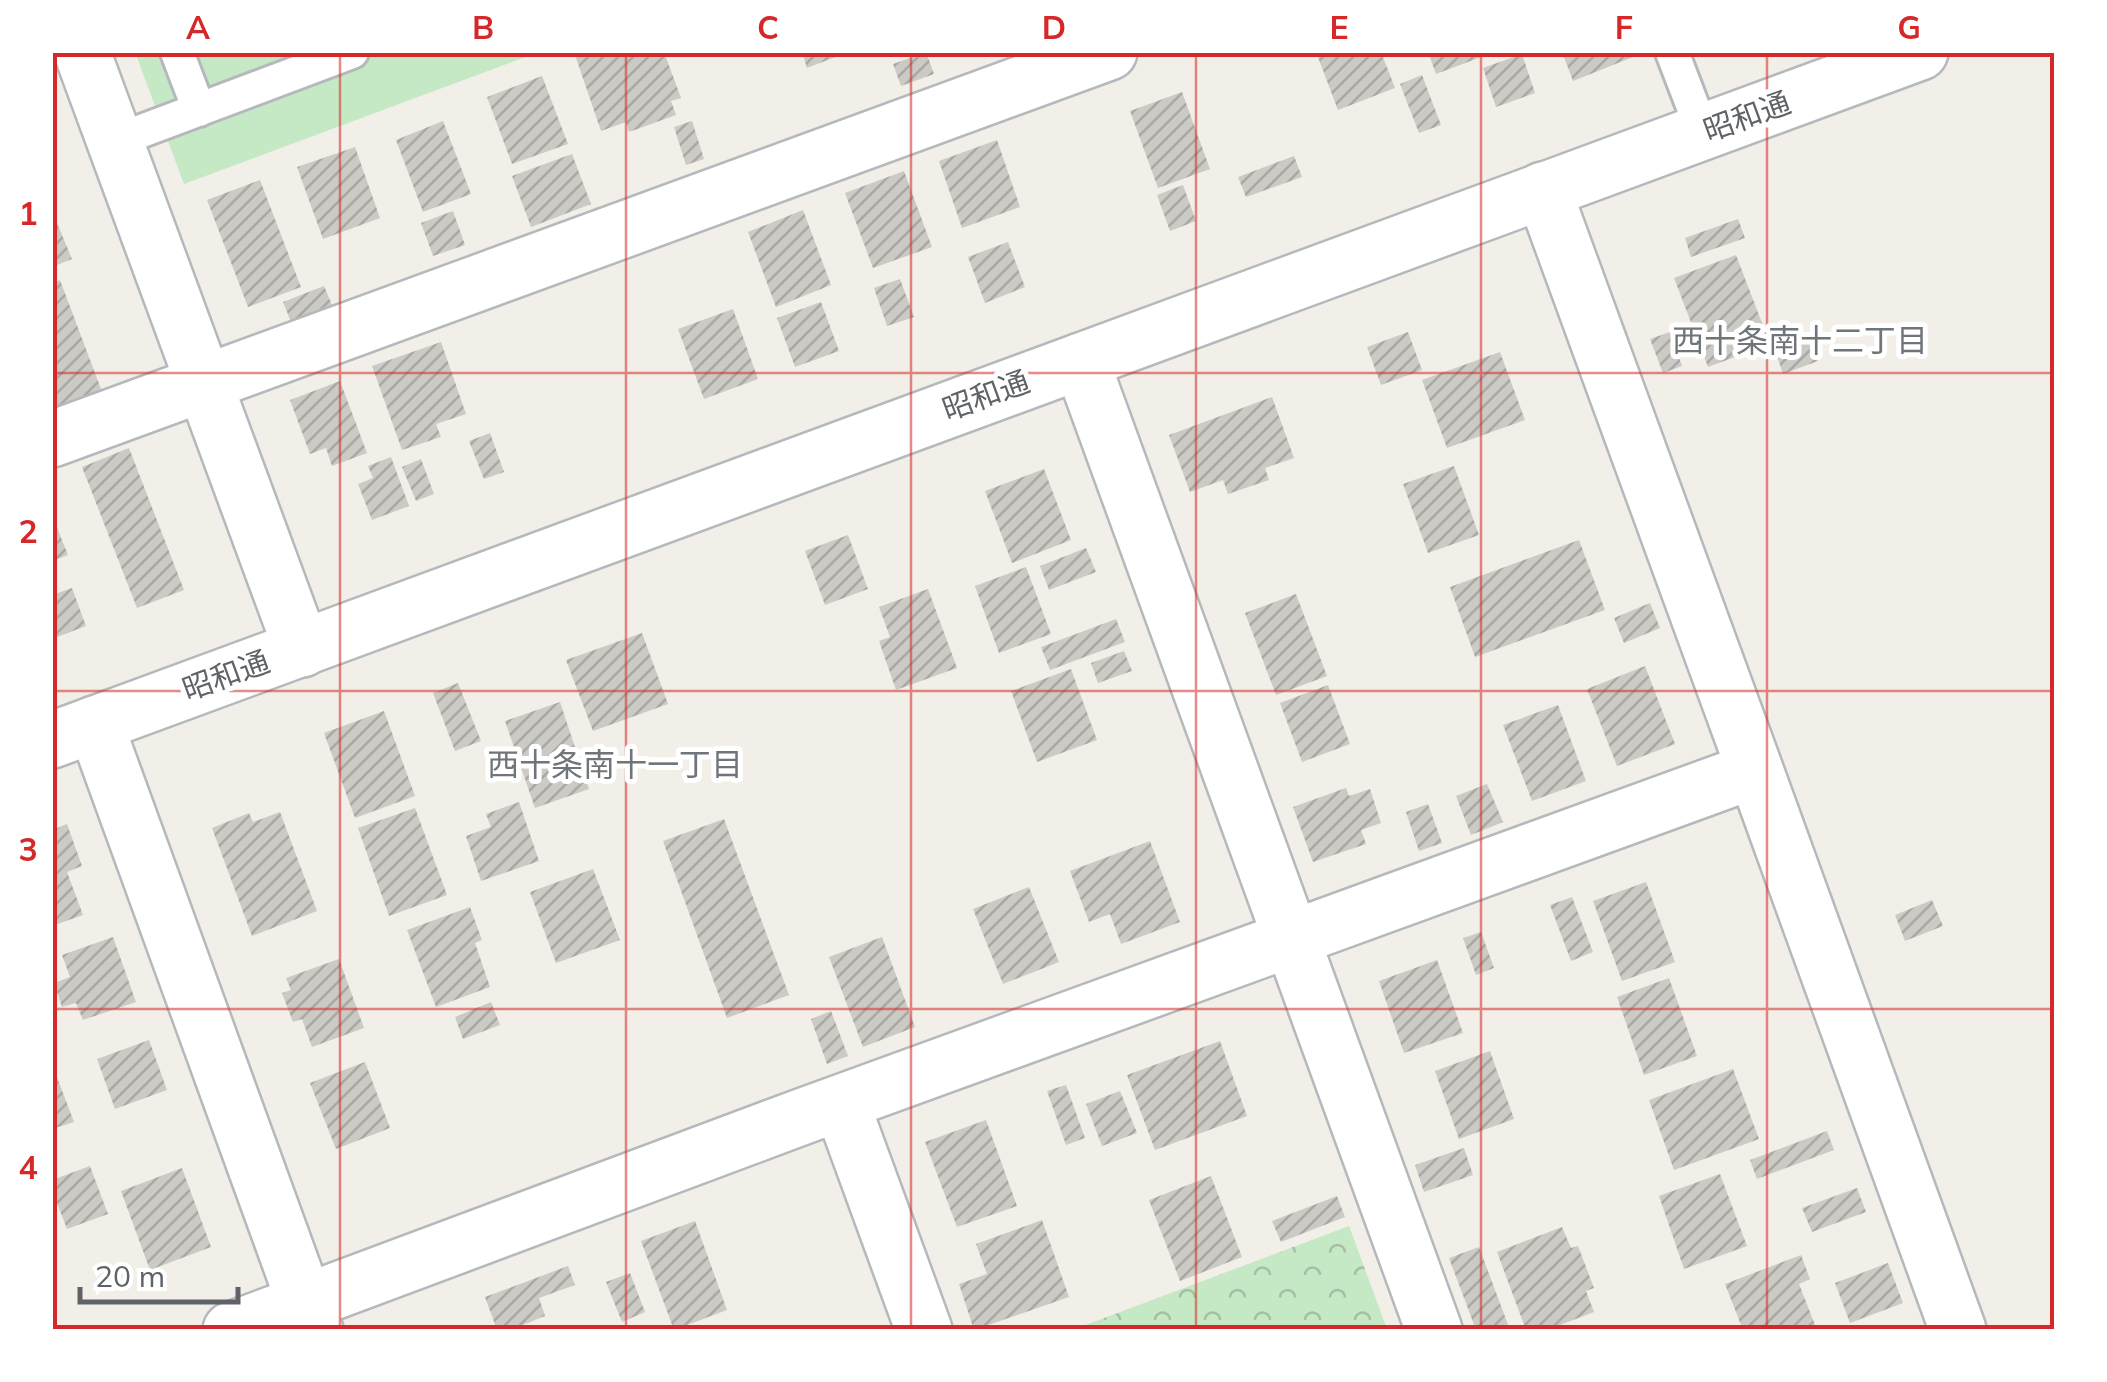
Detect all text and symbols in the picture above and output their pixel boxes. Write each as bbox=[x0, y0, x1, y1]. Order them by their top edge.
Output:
text: A bbox=[186, 7, 210, 47]
text: B bbox=[472, 7, 494, 47]
text: C bbox=[757, 7, 779, 47]
text: D bbox=[1042, 7, 1066, 47]
text: E bbox=[1329, 7, 1349, 47]
text: F bbox=[1615, 7, 1633, 47]
text: G bbox=[1897, 7, 1921, 47]
street label: 昭和通 bbox=[1698, 83, 1795, 149]
text: 1 bbox=[18, 193, 38, 233]
district label: 西十条南十二丁目 bbox=[1672, 320, 1928, 360]
street label: 昭和通 bbox=[937, 362, 1034, 428]
text: 2 bbox=[18, 511, 38, 551]
street label: 昭和通 bbox=[177, 642, 274, 708]
district label: 西十条南十一丁目 bbox=[487, 744, 743, 784]
text: 3 bbox=[18, 829, 38, 869]
text: 4 bbox=[18, 1147, 38, 1187]
scale bar bbox=[80, 1242, 238, 1304]
text: 20 m bbox=[95, 1257, 165, 1295]

